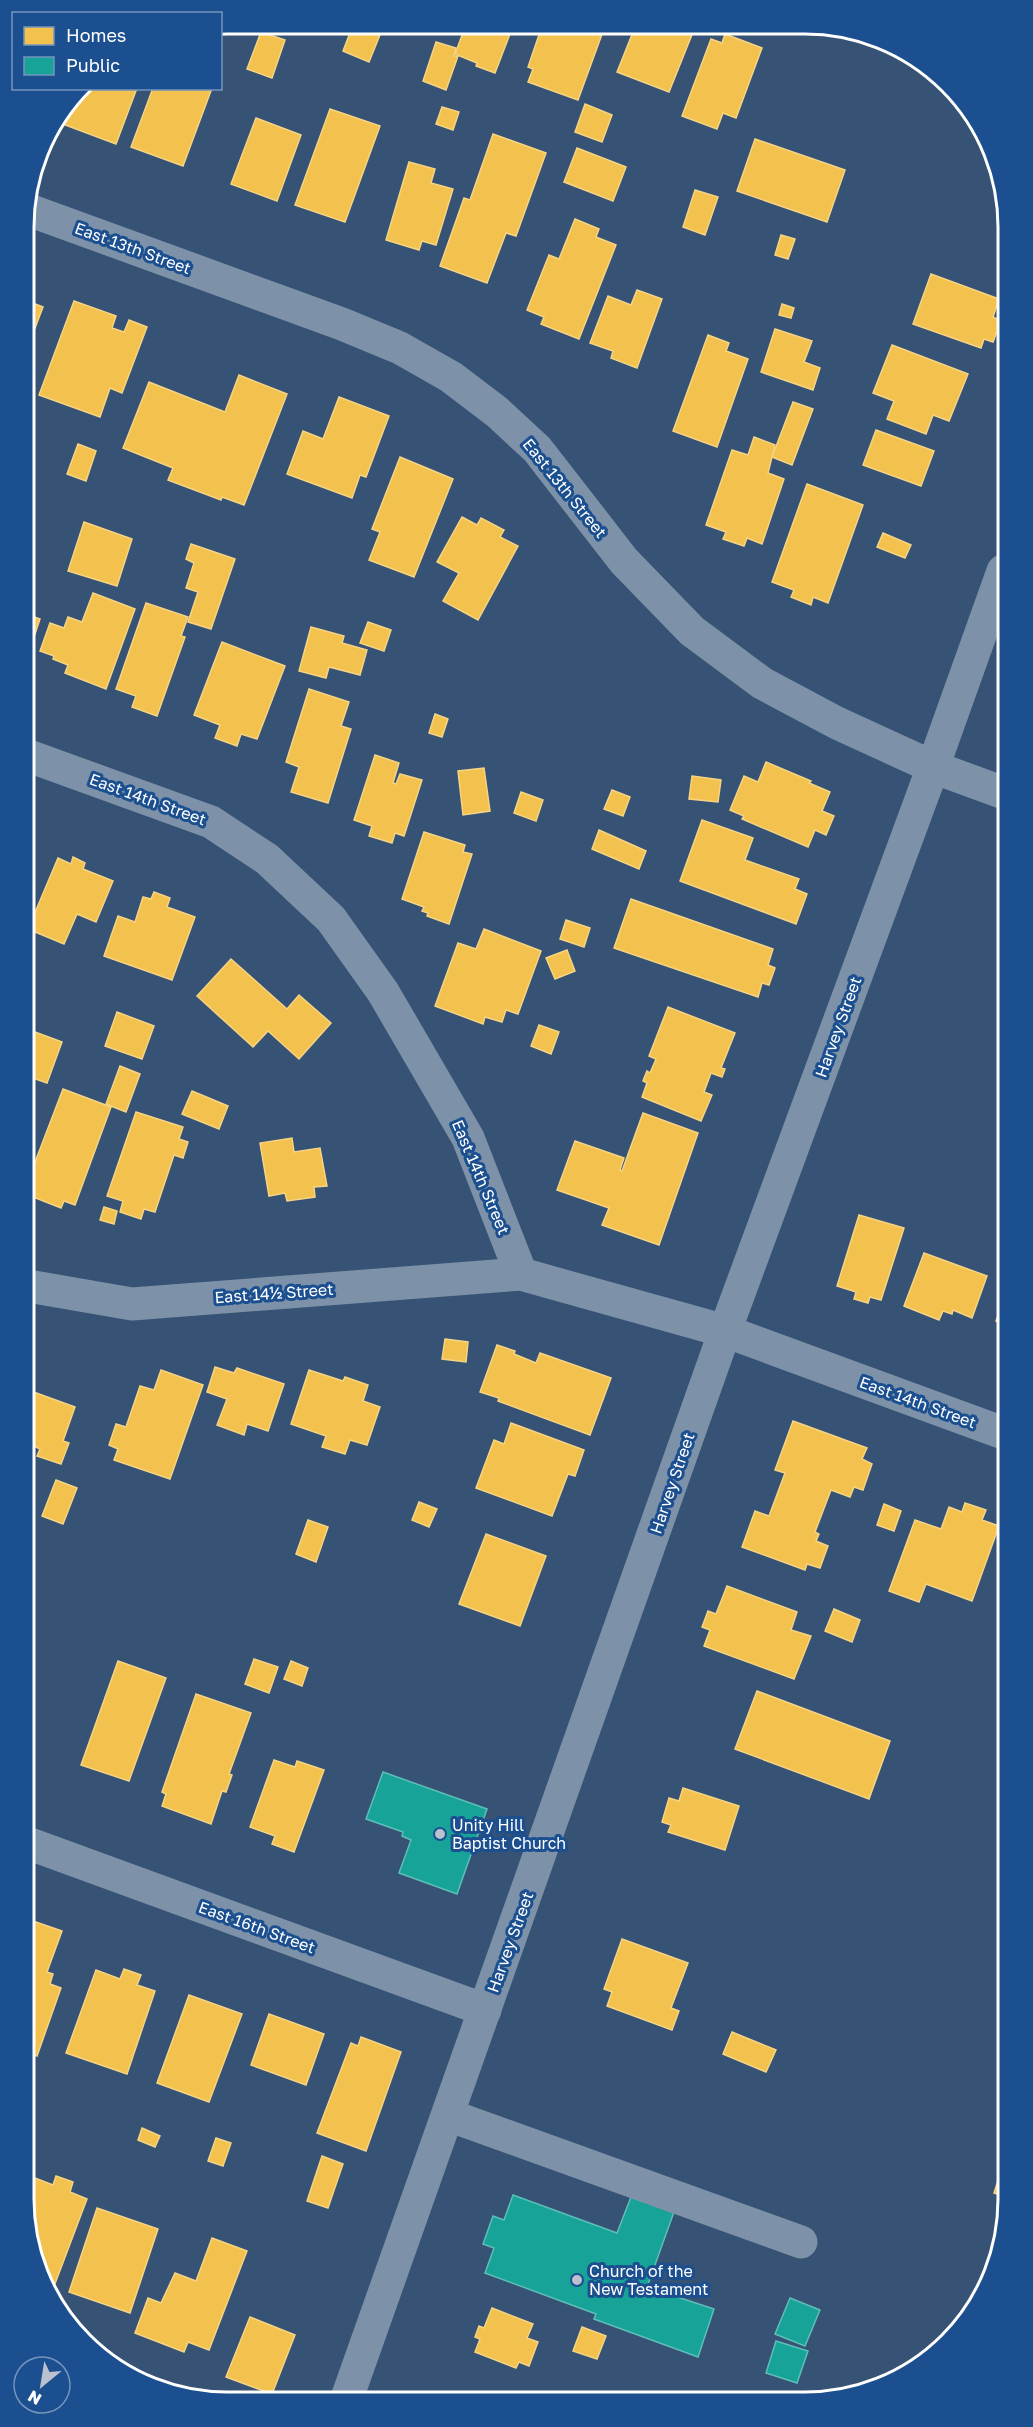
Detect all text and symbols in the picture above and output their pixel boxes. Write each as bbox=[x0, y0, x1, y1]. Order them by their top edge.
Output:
legend bbox=[12, 12, 222, 90]
text: Homes bbox=[66, 24, 126, 46]
text: Public bbox=[66, 54, 120, 76]
street label: East 13th Street bbox=[72, 218, 194, 278]
street label: East 13th Street bbox=[519, 434, 611, 542]
street label: East 14th Street bbox=[87, 769, 209, 829]
street label: Harvey Street bbox=[811, 974, 865, 1080]
street label: East 14th Street bbox=[448, 1117, 514, 1237]
street label: East 14½ Street bbox=[214, 1279, 334, 1307]
street label: East 14th Street bbox=[857, 1372, 979, 1432]
street label: Harvey Street bbox=[645, 1430, 699, 1536]
place label: Unity Hill Baptist Church bbox=[452, 1815, 566, 1853]
marker: Unity Hill Baptist Church bbox=[433, 1827, 447, 1841]
street label: Harvey Street bbox=[483, 1889, 537, 1995]
street label: East 16th Street bbox=[196, 1897, 318, 1957]
place label: Church of the New Testament bbox=[589, 2261, 708, 2299]
marker: Church of the New Testament bbox=[570, 2273, 584, 2287]
north arrow bbox=[12, 2355, 72, 2415]
text: N bbox=[24, 2386, 45, 2410]

